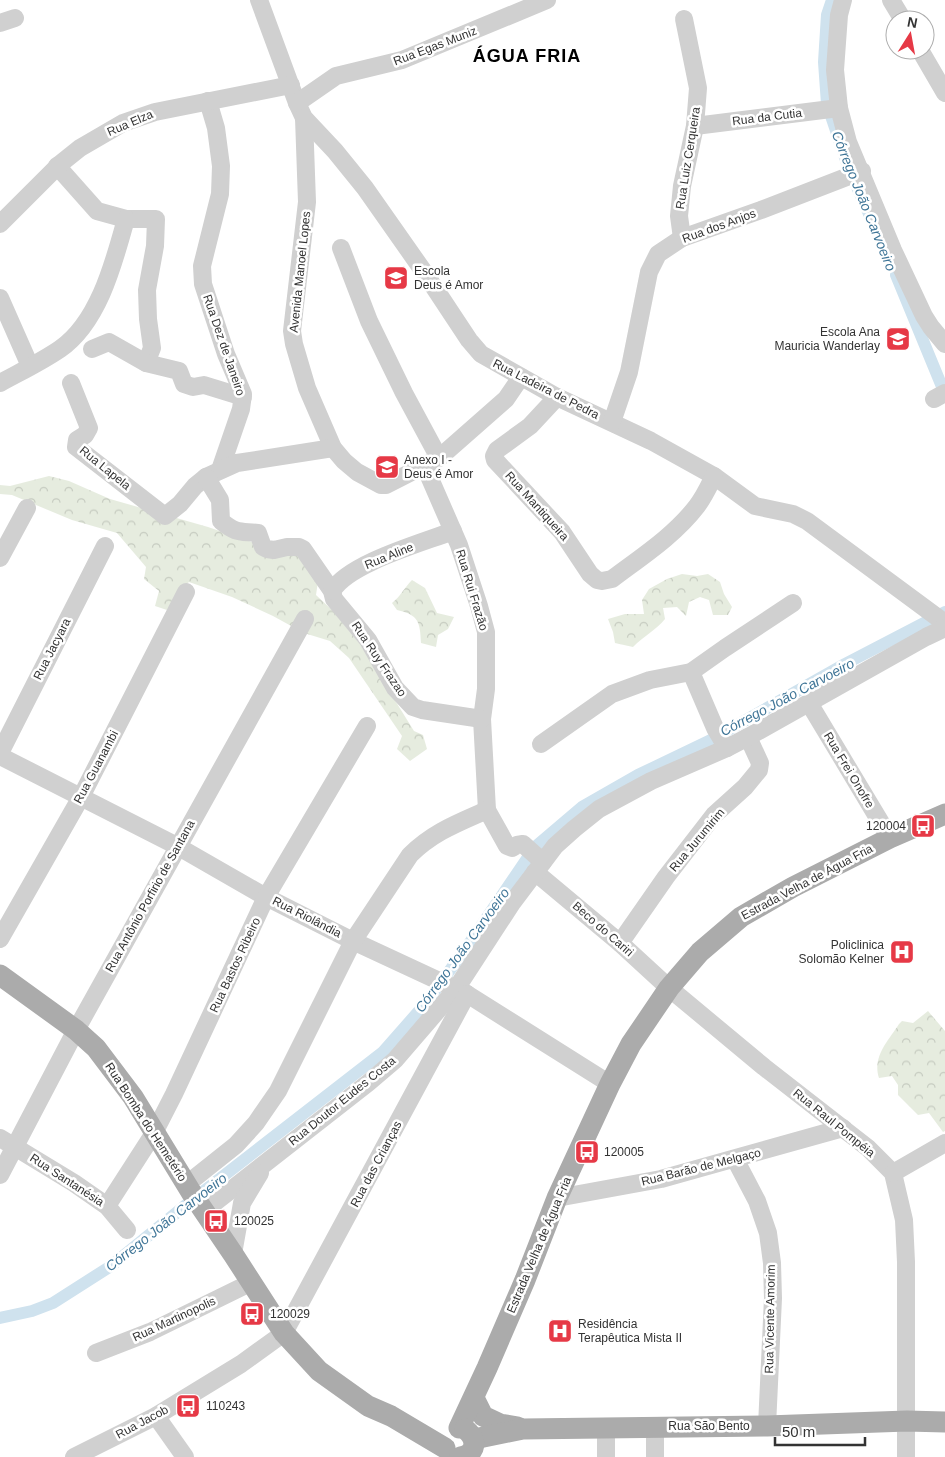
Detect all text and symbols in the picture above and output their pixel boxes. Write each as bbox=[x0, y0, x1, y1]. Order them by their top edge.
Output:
north arrow bbox=[885, 10, 935, 60]
text: N bbox=[906, 13, 919, 31]
street label: Rua Egas Muniz bbox=[391, 24, 479, 68]
district label: ÁGUA FRIA bbox=[473, 45, 581, 66]
street label: Rua Luiz Cerqueira bbox=[673, 106, 703, 210]
street label: Rua da Cutia bbox=[731, 106, 803, 128]
street label: Rua Elza bbox=[105, 107, 155, 139]
water label: Córrego João Carvoeiro bbox=[829, 129, 899, 273]
street label: Rua dos Anjos bbox=[680, 206, 758, 246]
street label: Avenida Manoel Lopes bbox=[287, 211, 313, 333]
place label: Escola Deus é Amor bbox=[414, 264, 483, 292]
school or university icon: Escola Deus é Amor bbox=[383, 265, 409, 291]
street label: Rua Dez de Janeiro bbox=[200, 293, 248, 398]
place label: Escola Ana Mauricia Wanderlay bbox=[774, 325, 880, 353]
school or university icon: Escola Ana Mauricia Wanderlay bbox=[885, 326, 911, 352]
street label: Rua Ladeira de Pedra bbox=[491, 356, 602, 422]
street label: Rua Lapela bbox=[77, 443, 134, 493]
place label: Anexo I - Deus é Amor bbox=[404, 453, 473, 481]
school or university icon: Anexo I - Deus é Amor bbox=[374, 454, 400, 480]
street label: Rua Mantiqueira bbox=[502, 469, 572, 544]
street label: Rua Aline bbox=[363, 540, 416, 572]
street label: Rua Rui Frazão bbox=[453, 548, 491, 633]
street label: Rua Jacyara bbox=[30, 616, 74, 682]
street label: Rua Ruy Frazao bbox=[349, 619, 409, 699]
water label: Córrego João Carvoeiro bbox=[717, 655, 857, 739]
street label: Rua Guanambi bbox=[71, 728, 121, 806]
street label: Rua Frei Onofre bbox=[821, 730, 877, 811]
street label: Rua Jurumirim bbox=[667, 806, 727, 874]
bus stop icon: 120004 bbox=[910, 813, 936, 839]
street label: Rua Antônio Porfirio de Santana bbox=[102, 817, 198, 974]
place label: 120004 bbox=[866, 819, 906, 833]
street label: Estrada Velha de Água Fria bbox=[738, 840, 875, 923]
water label: Córrego João Carvoeiro bbox=[412, 885, 513, 1015]
street label: Rua Riolândia bbox=[270, 894, 344, 940]
street label: Beco do Cariri bbox=[570, 899, 636, 959]
street label: Rua Bastos Ribeiro bbox=[207, 915, 263, 1015]
place label: Policlinica Solomão Kelner bbox=[799, 938, 884, 966]
hospital icon: Policlinica Solomão Kelner bbox=[889, 939, 915, 965]
street label: Rua Doutor Eudes Costa bbox=[286, 1053, 398, 1148]
street label: Rua Bomba do Hemetério bbox=[102, 1060, 190, 1184]
street label: Rua Raul Pompéia bbox=[790, 1086, 878, 1160]
street label: Rua das Crianças bbox=[347, 1119, 405, 1209]
bus stop icon: 120005 bbox=[574, 1139, 600, 1165]
place label: 120005 bbox=[604, 1145, 644, 1159]
street label: Rua Barão de Melgaço bbox=[640, 1145, 763, 1189]
street label: Rua Santanésia bbox=[27, 1151, 107, 1209]
water label: Córrego João Carvoeiro bbox=[102, 1170, 230, 1274]
street label: Estrada Velha de Água Fria bbox=[503, 1174, 574, 1315]
bus stop icon: 120025 bbox=[203, 1208, 229, 1234]
place label: 120025 bbox=[234, 1214, 274, 1228]
street label: Rua Vicente Amorim bbox=[762, 1264, 778, 1374]
street label: Rua Martinopolis bbox=[130, 1294, 218, 1344]
bus stop icon: 120029 bbox=[239, 1301, 265, 1327]
place label: 120029 bbox=[270, 1307, 310, 1321]
place label: Residência Terapêutica Mista II bbox=[578, 1317, 682, 1345]
hospital icon: Residência Terapêutica Mista II bbox=[547, 1318, 573, 1344]
bus stop icon: 110243 bbox=[175, 1393, 201, 1419]
place label: 110243 bbox=[206, 1399, 245, 1413]
street label: Rua Jacob bbox=[113, 1402, 171, 1442]
scale bar bbox=[775, 1414, 865, 1446]
street label: Rua São Bento bbox=[668, 1419, 750, 1433]
text: 50 m bbox=[782, 1423, 815, 1440]

